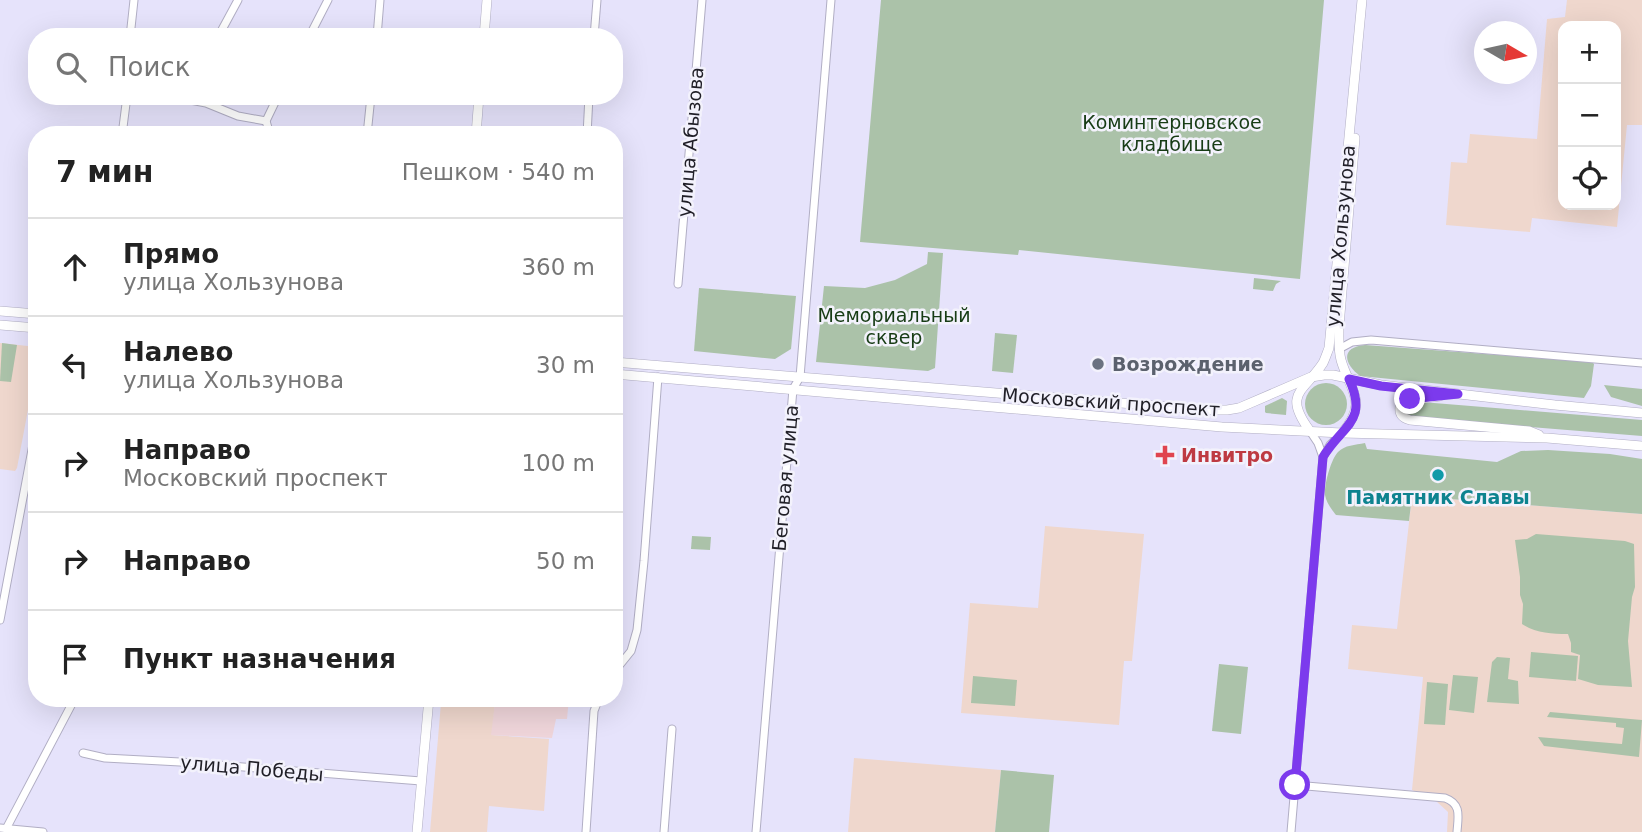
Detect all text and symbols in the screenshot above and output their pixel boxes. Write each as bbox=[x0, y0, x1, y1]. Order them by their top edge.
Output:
north arrow bbox=[1474, 21, 1537, 84]
map controls bbox=[1558, 21, 1621, 210]
button: + bbox=[1558, 21, 1621, 84]
search box bbox=[28, 28, 623, 105]
icon: search bbox=[52, 48, 90, 86]
text: Поиск bbox=[108, 52, 190, 82]
street label: улица Абызова bbox=[672, 66, 708, 218]
button: − bbox=[1558, 84, 1621, 147]
park label: Коминтерновское кладбище bbox=[1082, 111, 1262, 155]
street label: улица Хользунова bbox=[1321, 144, 1359, 328]
button: locate bbox=[1558, 147, 1621, 210]
text: 7 мин bbox=[56, 154, 154, 189]
text: Пешком · 540 m bbox=[402, 159, 595, 185]
text: Прямо bbox=[123, 239, 219, 269]
icon: ahead bbox=[56, 248, 94, 286]
text: 360 m bbox=[521, 254, 595, 280]
text: улица Хользунова bbox=[123, 269, 344, 295]
park label: Мемориальный сквер bbox=[817, 304, 971, 348]
text: Налево bbox=[123, 337, 233, 367]
icon: left bbox=[56, 346, 94, 384]
text: 30 m bbox=[536, 352, 595, 378]
place label: Возрождение bbox=[1112, 353, 1264, 375]
marker: Возрождение bbox=[1090, 356, 1106, 372]
text: улица Хользунова bbox=[123, 367, 344, 393]
street label: Московский проспект bbox=[1001, 383, 1221, 421]
route end bbox=[1394, 383, 1425, 414]
street label: Беговая улица bbox=[768, 404, 802, 552]
text: Направо bbox=[123, 435, 251, 465]
icon: right bbox=[56, 444, 94, 482]
place label: Инвитро bbox=[1181, 444, 1273, 466]
marker: Инвитро bbox=[1155, 445, 1175, 465]
text: 100 m bbox=[521, 450, 595, 476]
text: Московский проспект bbox=[123, 465, 388, 491]
marker: Памятник Славы bbox=[1430, 467, 1446, 483]
place label: Памятник Славы bbox=[1346, 486, 1530, 508]
icon: right bbox=[56, 542, 94, 580]
text: Направо bbox=[123, 546, 251, 576]
text: 50 m bbox=[536, 548, 595, 574]
icon: arrive bbox=[56, 640, 94, 678]
text: Пункт назначения bbox=[123, 644, 396, 674]
street label: улица Победы bbox=[179, 751, 325, 785]
route start bbox=[1279, 769, 1310, 800]

